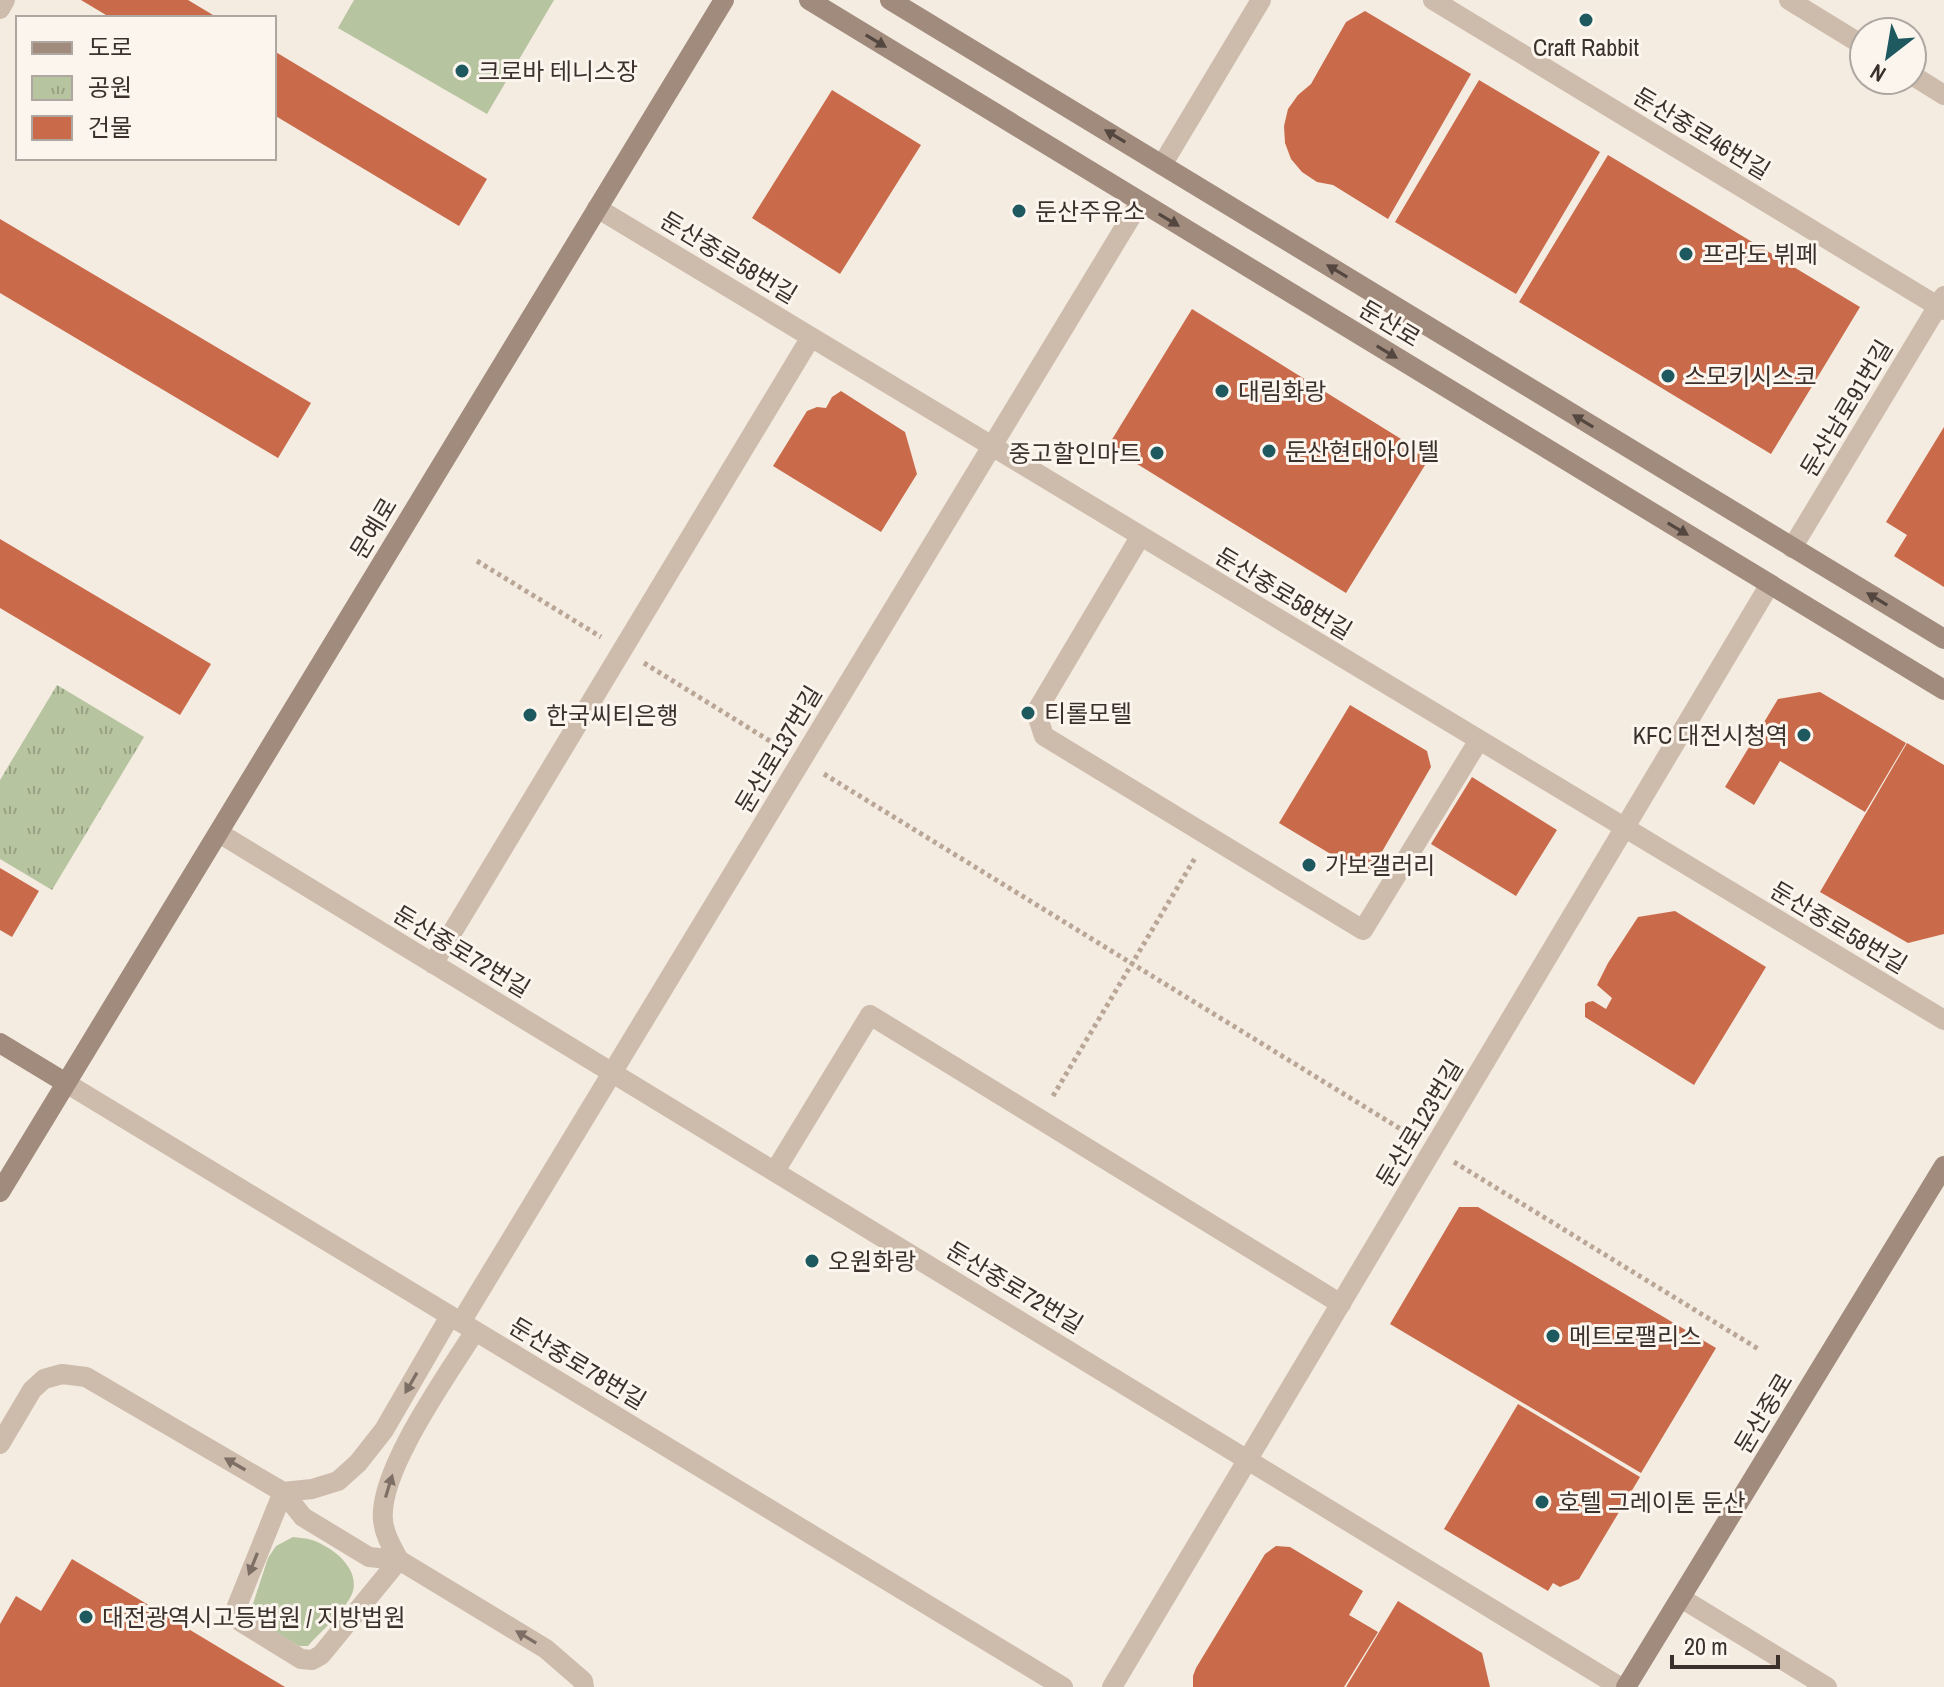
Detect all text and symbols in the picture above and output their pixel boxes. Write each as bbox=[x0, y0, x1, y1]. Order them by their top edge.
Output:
marker: Craft Rabbit bbox=[1577, 11, 1595, 29]
legend bbox=[16, 16, 276, 160]
north arrow bbox=[1848, 16, 1928, 96]
text: 도로 bbox=[88, 31, 132, 63]
place label: Craft Rabbit bbox=[1533, 31, 1640, 63]
one-way arrow bbox=[865, 33, 887, 47]
place label: 크로바 테니스장 bbox=[478, 55, 638, 87]
text: N bbox=[1864, 57, 1891, 89]
marker: 크로바 테니스장 bbox=[453, 62, 471, 80]
text: 공원 bbox=[88, 71, 132, 103]
street label: 둔산중로46번길 bbox=[1628, 80, 1776, 186]
text: 건물 bbox=[88, 111, 132, 143]
one-way arrow bbox=[1104, 130, 1126, 144]
place label: 둔산주유소 bbox=[1035, 195, 1145, 227]
marker: 둔산주유소 bbox=[1010, 202, 1028, 220]
street label: 둔산중로58번길 bbox=[655, 204, 803, 310]
one-way arrow bbox=[1158, 213, 1180, 227]
place label: 프라도 뷔페 bbox=[1702, 238, 1818, 270]
marker: 프라도 뷔페 bbox=[1677, 245, 1695, 263]
one-way arrow bbox=[1326, 265, 1348, 279]
street label: 둔산로 bbox=[1353, 292, 1427, 354]
street label: 둔산남로91번길 bbox=[1793, 334, 1899, 482]
one-way arrow bbox=[1376, 345, 1398, 359]
place label: 스모키시스코 bbox=[1684, 360, 1816, 392]
marker: 스모키시스코 bbox=[1659, 367, 1677, 385]
place label: 대림화랑 bbox=[1238, 375, 1326, 407]
marker: 대림화랑 bbox=[1213, 382, 1231, 400]
one-way arrow bbox=[1572, 414, 1595, 429]
place label: 둔산현대아이텔 bbox=[1285, 435, 1440, 467]
place label: 중고할인마트 bbox=[1009, 437, 1141, 469]
marker: 둔산현대아이텔 bbox=[1260, 442, 1278, 460]
marker: 중고할인마트 bbox=[1148, 444, 1166, 462]
street label: 문예로 bbox=[342, 491, 404, 565]
one-way arrow bbox=[1667, 522, 1689, 536]
street label: 둔산중로58번길 bbox=[1210, 540, 1358, 646]
one-way arrow bbox=[1866, 592, 1888, 606]
street label: 둔산로137번길 bbox=[727, 679, 829, 819]
place label: 티롤모텔 bbox=[1044, 697, 1132, 729]
place label: 한국씨티은행 bbox=[546, 699, 678, 731]
marker: 티롤모텔 bbox=[1019, 704, 1037, 722]
marker: 한국씨티은행 bbox=[521, 706, 539, 724]
place label: KFC 대전시청역 bbox=[1633, 719, 1788, 751]
marker: KFC 대전시청역 bbox=[1795, 726, 1813, 744]
place label: 가보갤러리 bbox=[1325, 849, 1435, 881]
marker: 가보갤러리 bbox=[1300, 856, 1318, 874]
street label: 둔산중로58번길 bbox=[1765, 874, 1913, 980]
street label: 둔산중로72번길 bbox=[388, 898, 536, 1004]
street label: 둔산로123번길 bbox=[1368, 1053, 1470, 1193]
street label: 둔산중로72번길 bbox=[941, 1234, 1089, 1340]
place label: 오원화랑 bbox=[828, 1245, 916, 1277]
marker: 오원화랑 bbox=[803, 1252, 821, 1270]
street label: 둔산중로78번길 bbox=[504, 1310, 652, 1416]
place label: 메트로팰리스 bbox=[1569, 1320, 1701, 1352]
marker: 메트로팰리스 bbox=[1544, 1327, 1562, 1345]
street label: 둔산중로 bbox=[1727, 1367, 1799, 1459]
one-way arrow bbox=[404, 1372, 418, 1394]
one-way arrow bbox=[224, 1457, 246, 1471]
one-way arrow bbox=[383, 1474, 396, 1498]
place label: 호텔 그레이톤 둔산 bbox=[1558, 1486, 1746, 1518]
marker: 호텔 그레이톤 둔산 bbox=[1533, 1493, 1551, 1511]
one-way arrow bbox=[247, 1552, 260, 1576]
place label: 대전광역시고등법원 / 지방법원 bbox=[102, 1601, 405, 1633]
marker: 대전광역시고등법원 / 지방법원 bbox=[77, 1608, 95, 1626]
scale bar bbox=[1672, 1619, 1778, 1669]
text: 20 m bbox=[1684, 1630, 1728, 1662]
one-way arrow bbox=[515, 1631, 537, 1645]

